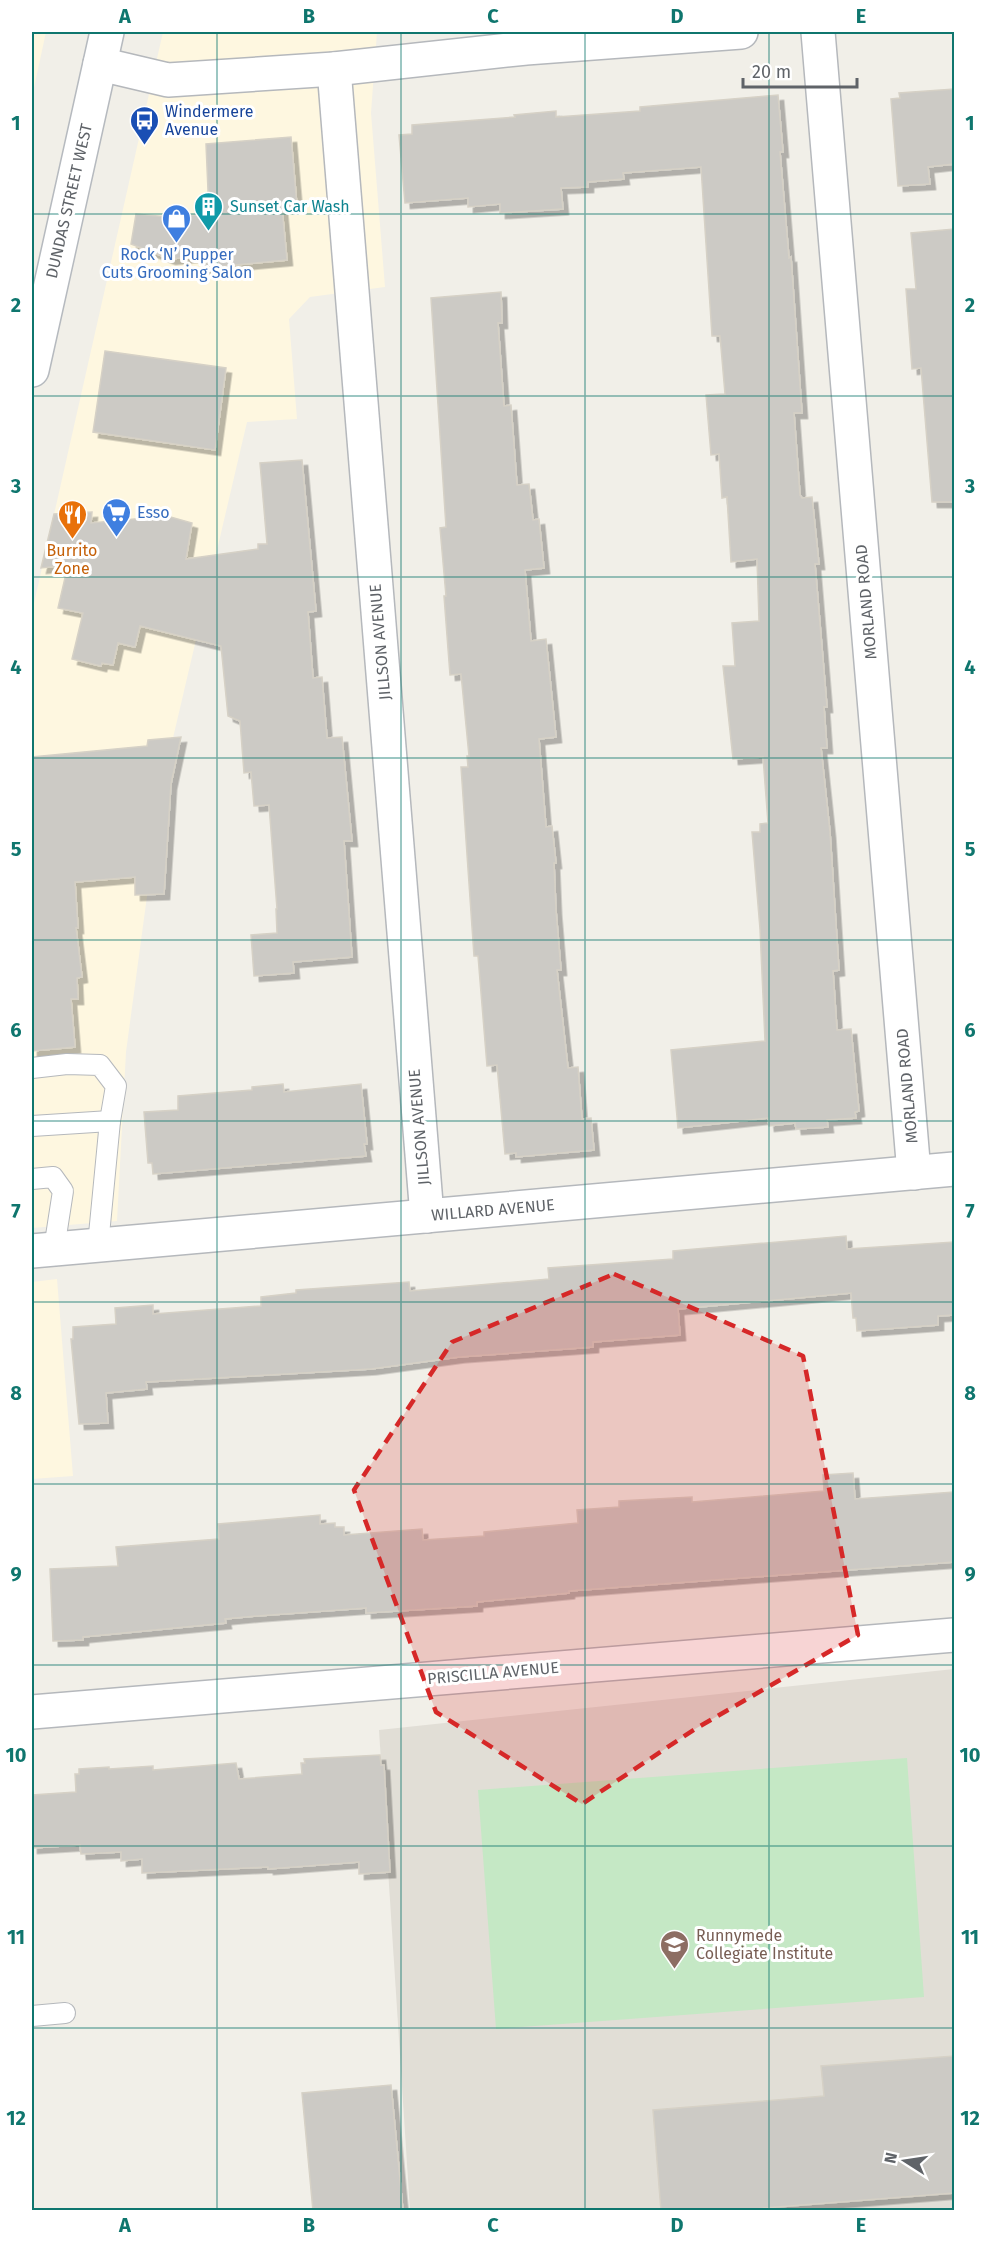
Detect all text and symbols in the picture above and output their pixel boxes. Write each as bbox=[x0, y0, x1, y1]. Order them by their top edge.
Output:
text: A bbox=[118, 4, 132, 28]
text: B bbox=[303, 4, 315, 28]
text: C bbox=[487, 4, 499, 28]
text: D bbox=[670, 4, 684, 28]
text: E bbox=[856, 4, 866, 28]
scale bar bbox=[743, 51, 857, 89]
text: 20 m bbox=[752, 61, 791, 83]
place label: Windermere Avenue bbox=[165, 102, 253, 139]
bus stop icon: Windermere Avenue bbox=[128, 104, 160, 146]
text: 1 bbox=[11, 111, 21, 135]
text: 1 bbox=[965, 111, 975, 135]
street label: DUNDAS STREET WEST bbox=[42, 121, 96, 280]
building icon: Sunset Car Wash bbox=[193, 190, 225, 232]
place label: Sunset Car Wash bbox=[230, 197, 350, 216]
shop icon: Rock ‘N’ Pupper Cuts Grooming Salon bbox=[161, 202, 193, 244]
place label: Rock ‘N’ Pupper Cuts Grooming Salon bbox=[102, 245, 252, 282]
text: 2 bbox=[11, 293, 21, 317]
text: 2 bbox=[965, 293, 975, 317]
text: 3 bbox=[10, 474, 21, 498]
text: 3 bbox=[964, 474, 975, 498]
supermarket icon: Esso bbox=[100, 496, 132, 538]
restaurant icon: Burrito Zone bbox=[56, 498, 88, 540]
place label: Esso bbox=[137, 503, 170, 522]
place label: Burrito Zone bbox=[47, 541, 97, 578]
street label: MORLAND ROAD bbox=[851, 544, 881, 660]
street label: JILLSON AVENUE bbox=[365, 583, 395, 701]
text: 4 bbox=[10, 655, 22, 679]
text: 4 bbox=[964, 655, 976, 679]
text: 5 bbox=[11, 837, 22, 861]
text: 5 bbox=[965, 837, 976, 861]
text: 6 bbox=[10, 1018, 22, 1042]
text: 6 bbox=[964, 1018, 976, 1042]
street label: MORLAND ROAD bbox=[892, 1028, 922, 1144]
street label: JILLSON AVENUE bbox=[404, 1068, 434, 1186]
street label: WILLARD AVENUE bbox=[431, 1195, 555, 1225]
text: 7 bbox=[11, 1199, 21, 1223]
text: 7 bbox=[965, 1199, 975, 1223]
text: 8 bbox=[10, 1381, 22, 1405]
text: 8 bbox=[964, 1381, 976, 1405]
text: 9 bbox=[10, 1562, 22, 1586]
text: 9 bbox=[964, 1562, 976, 1586]
street label: PRISCILLA AVENUE bbox=[426, 1658, 560, 1688]
text: 10 bbox=[6, 1743, 26, 1767]
text: 10 bbox=[960, 1743, 980, 1767]
text: 11 bbox=[7, 1925, 25, 1949]
text: 11 bbox=[961, 1925, 979, 1949]
place label: Runnymede Collegiate Institute bbox=[696, 1926, 833, 1963]
school or university icon: Runnymede Collegiate Institute bbox=[659, 1928, 691, 1970]
text: 12 bbox=[6, 2106, 26, 2130]
text: 12 bbox=[960, 2106, 980, 2130]
north arrow bbox=[875, 2131, 935, 2191]
text: N bbox=[880, 2151, 901, 2165]
text: A bbox=[118, 2213, 132, 2237]
text: B bbox=[303, 2213, 315, 2237]
text: C bbox=[487, 2213, 499, 2237]
text: D bbox=[670, 2213, 684, 2237]
text: E bbox=[856, 2213, 866, 2237]

